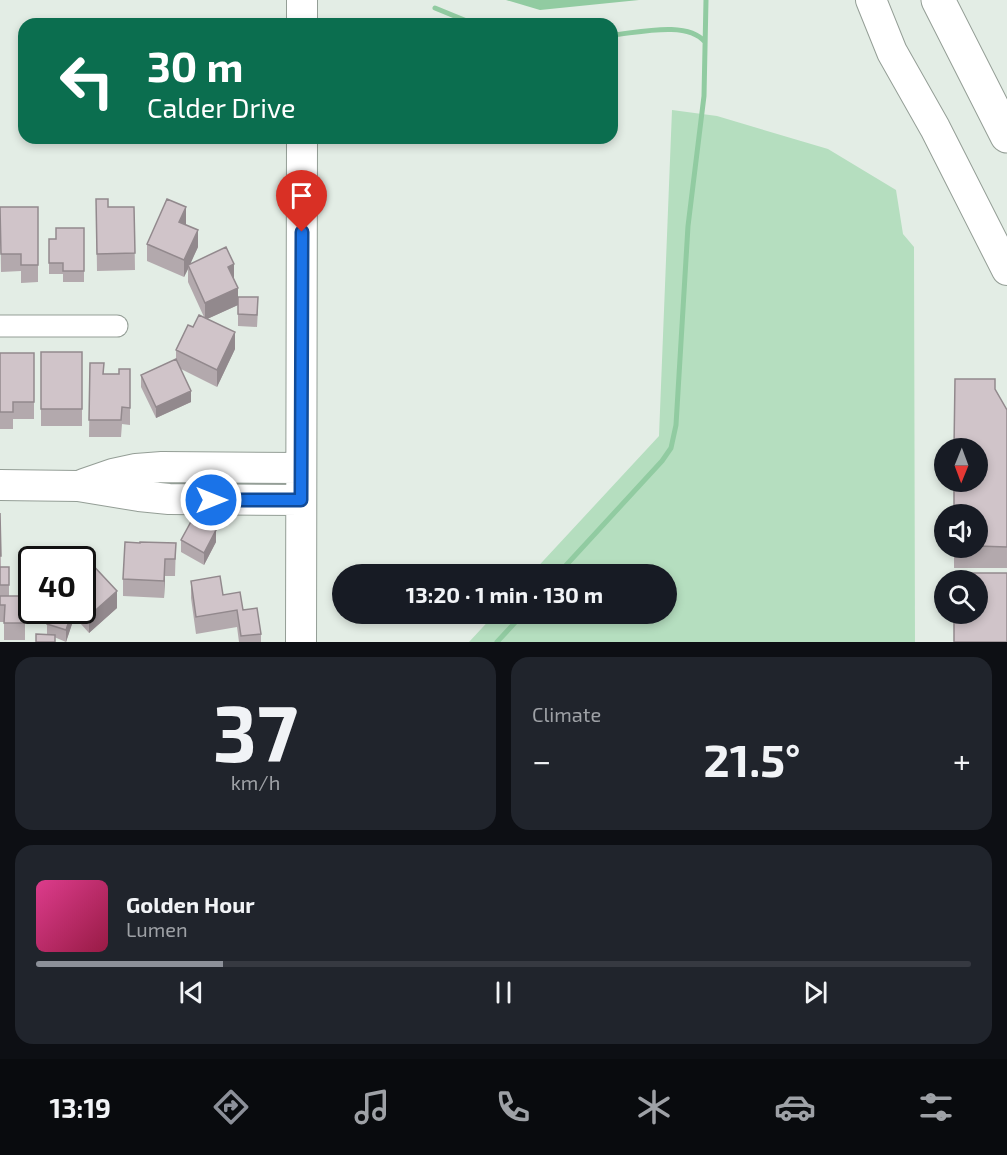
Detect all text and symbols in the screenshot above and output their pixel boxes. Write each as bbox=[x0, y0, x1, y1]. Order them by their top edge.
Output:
text: 30 m bbox=[147, 40, 243, 90]
icon: left bbox=[48, 42, 126, 120]
text: Calder Drive bbox=[147, 91, 296, 123]
pin bbox=[276, 170, 327, 232]
icon: arrive bbox=[285, 179, 318, 212]
north arrow bbox=[934, 438, 988, 492]
map controls bbox=[934, 438, 988, 624]
position arrow bbox=[179, 468, 243, 532]
button: sound bbox=[934, 504, 988, 558]
speed limit sign: 40 bbox=[18, 546, 96, 624]
button: search bbox=[934, 570, 988, 624]
text: 13:20 · 1 min · 130 m bbox=[406, 581, 603, 607]
text: 37 bbox=[213, 684, 298, 778]
text: Climate bbox=[532, 702, 601, 726]
text: 21.5° bbox=[704, 732, 801, 786]
text: − bbox=[532, 740, 551, 780]
text: + bbox=[953, 740, 971, 780]
text: km/h bbox=[231, 770, 280, 794]
text: Golden Hour bbox=[126, 891, 255, 917]
text: Lumen bbox=[126, 917, 188, 941]
icon: previous bbox=[175, 976, 208, 1009]
icon: pause bbox=[487, 976, 520, 1009]
icon: next bbox=[799, 976, 832, 1009]
icon: directions bbox=[210, 1086, 252, 1128]
icon: music bbox=[351, 1086, 393, 1128]
icon: phone bbox=[492, 1086, 534, 1128]
icon: climate bbox=[633, 1086, 675, 1128]
icon: car bbox=[774, 1086, 816, 1128]
icon: filters bbox=[915, 1086, 957, 1128]
text: 13:19 bbox=[50, 1091, 111, 1123]

